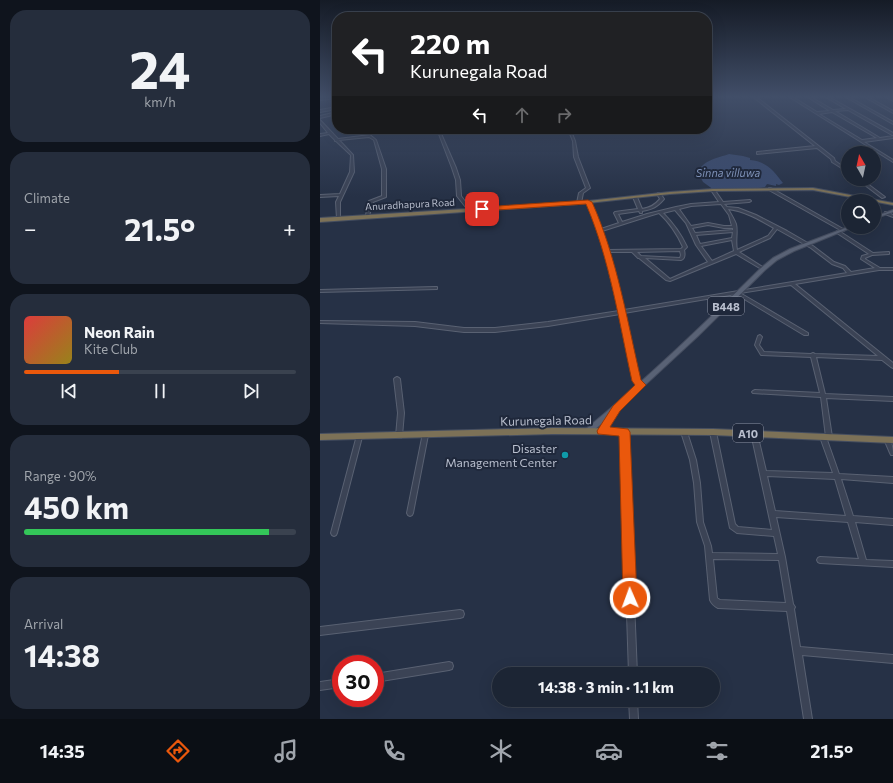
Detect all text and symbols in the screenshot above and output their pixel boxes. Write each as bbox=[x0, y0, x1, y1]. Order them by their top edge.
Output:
text: 220 m bbox=[410, 26, 490, 60]
icon: left bbox=[344, 28, 396, 80]
text: 24 bbox=[130, 36, 190, 100]
text: Kurunegala Road bbox=[410, 60, 547, 82]
text: km/h bbox=[144, 94, 176, 110]
icon: left bbox=[469, 104, 491, 126]
icon: ahead bbox=[511, 104, 533, 126]
icon: right bbox=[553, 104, 575, 126]
north arrow bbox=[841, 146, 881, 186]
map controls bbox=[841, 146, 881, 234]
water label: Sinna villuwa bbox=[696, 166, 760, 179]
text: Climate bbox=[24, 190, 70, 206]
pin bbox=[465, 192, 499, 226]
button: search bbox=[841, 194, 881, 234]
street label: Anuradhapura Road bbox=[365, 196, 455, 212]
icon: arrive bbox=[471, 198, 493, 220]
text: 21.5° bbox=[124, 210, 195, 247]
text: − bbox=[24, 215, 37, 242]
text: + bbox=[283, 215, 296, 242]
road number: B448 bbox=[708, 297, 744, 315]
text: Neon Rain bbox=[84, 323, 155, 341]
text: Kite Club bbox=[84, 341, 138, 357]
icon: previous bbox=[58, 380, 80, 402]
icon: pause bbox=[149, 380, 171, 402]
icon: next bbox=[240, 380, 262, 402]
street label: Kurunegala Road bbox=[500, 412, 592, 428]
road number: A10 bbox=[733, 424, 763, 442]
place label: Disaster Management Center bbox=[445, 441, 557, 469]
marker: Disaster Management Center bbox=[560, 450, 570, 460]
text: Range · 90% bbox=[24, 468, 97, 484]
text: 450 km bbox=[24, 488, 129, 525]
position arrow bbox=[609, 577, 651, 619]
text: Arrival bbox=[24, 616, 63, 632]
text: 14:38 bbox=[24, 636, 100, 673]
speed limit sign: 30 bbox=[332, 655, 384, 707]
text: 14:38 · 3 min · 1.1 km bbox=[538, 678, 674, 696]
icon: directions bbox=[164, 737, 192, 765]
icon: music bbox=[272, 737, 300, 765]
icon: phone bbox=[380, 737, 408, 765]
icon: climate bbox=[487, 737, 515, 765]
icon: car bbox=[595, 737, 623, 765]
icon: filters bbox=[703, 737, 731, 765]
text: 14:35 bbox=[40, 740, 85, 762]
text: 21.5° bbox=[810, 740, 853, 762]

